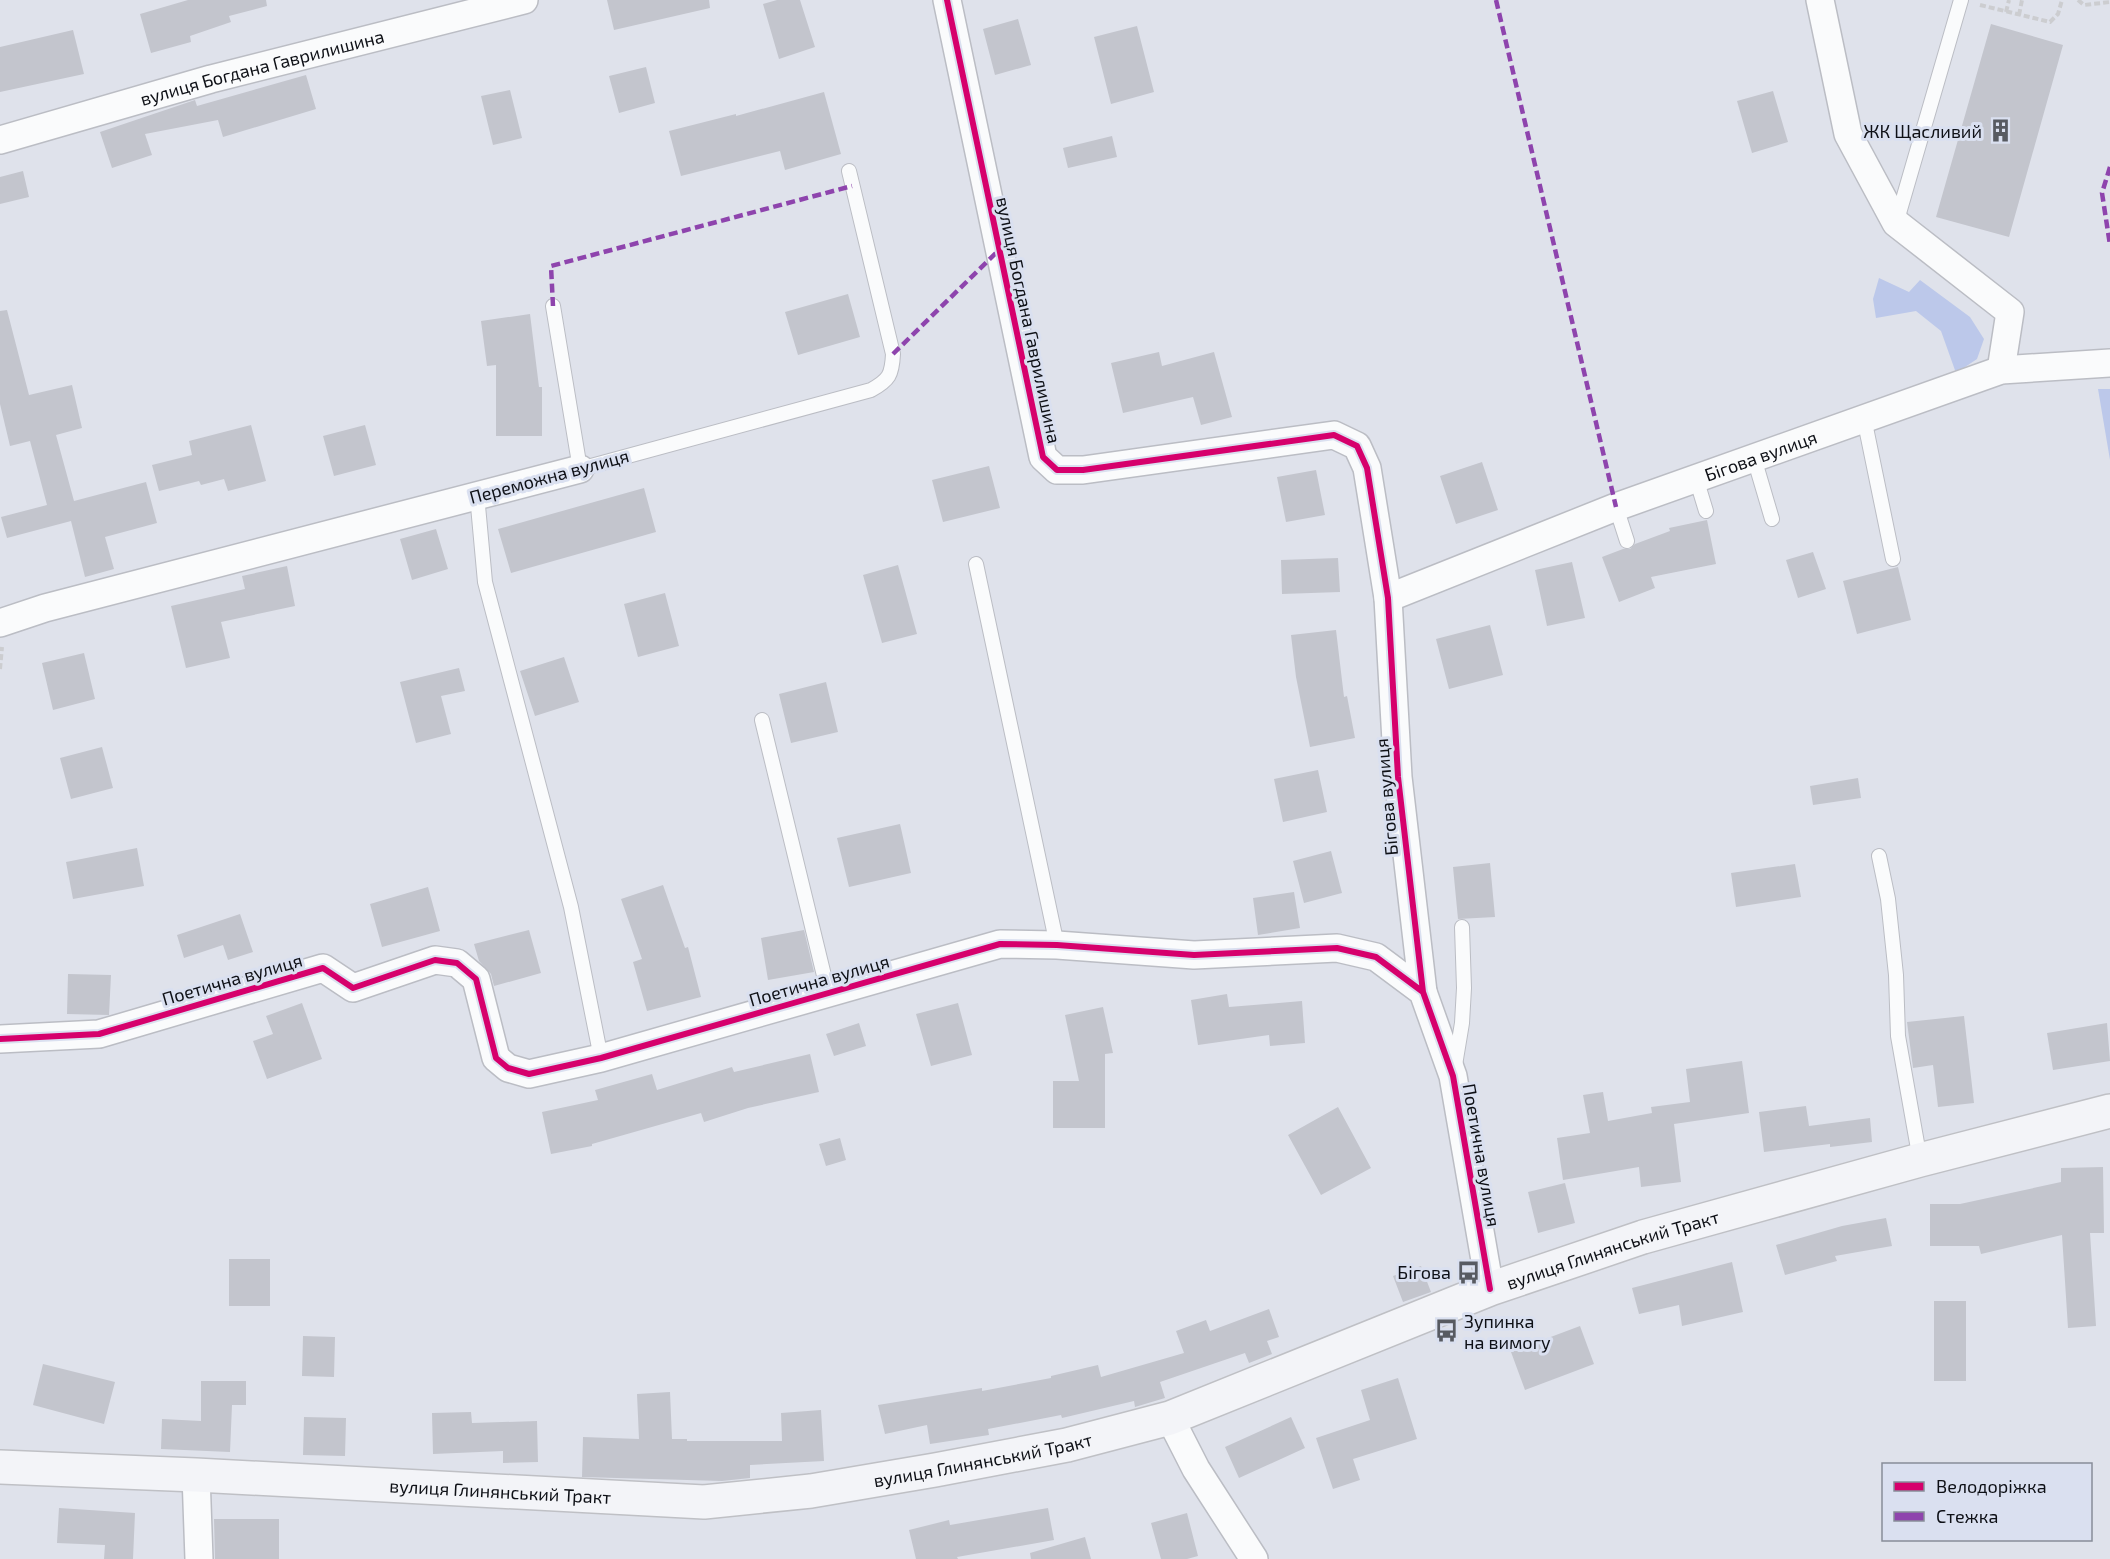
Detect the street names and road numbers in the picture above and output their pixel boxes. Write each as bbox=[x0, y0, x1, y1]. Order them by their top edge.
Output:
street label: вулиця Богдана Гаврилишина bbox=[137, 25, 386, 110]
street label: вулиця Богдана Гаврилишина bbox=[992, 195, 1066, 445]
street label: Бігова вулиця bbox=[1701, 425, 1820, 486]
street label: Переможна вулиця bbox=[467, 444, 631, 508]
street label: Бігова вулиця bbox=[1370, 737, 1402, 857]
street label: Поетична вулиця bbox=[159, 948, 305, 1010]
street label: Поетична вулиця bbox=[746, 949, 892, 1011]
street label: Поетична вулиця bbox=[1459, 1082, 1505, 1228]
street label: вулиця Глинянський Тракт bbox=[1503, 1205, 1722, 1294]
street label: вулиця Глинянський Тракт bbox=[872, 1428, 1095, 1491]
street label: вулиця Глинянський Тракт bbox=[389, 1474, 612, 1508]

